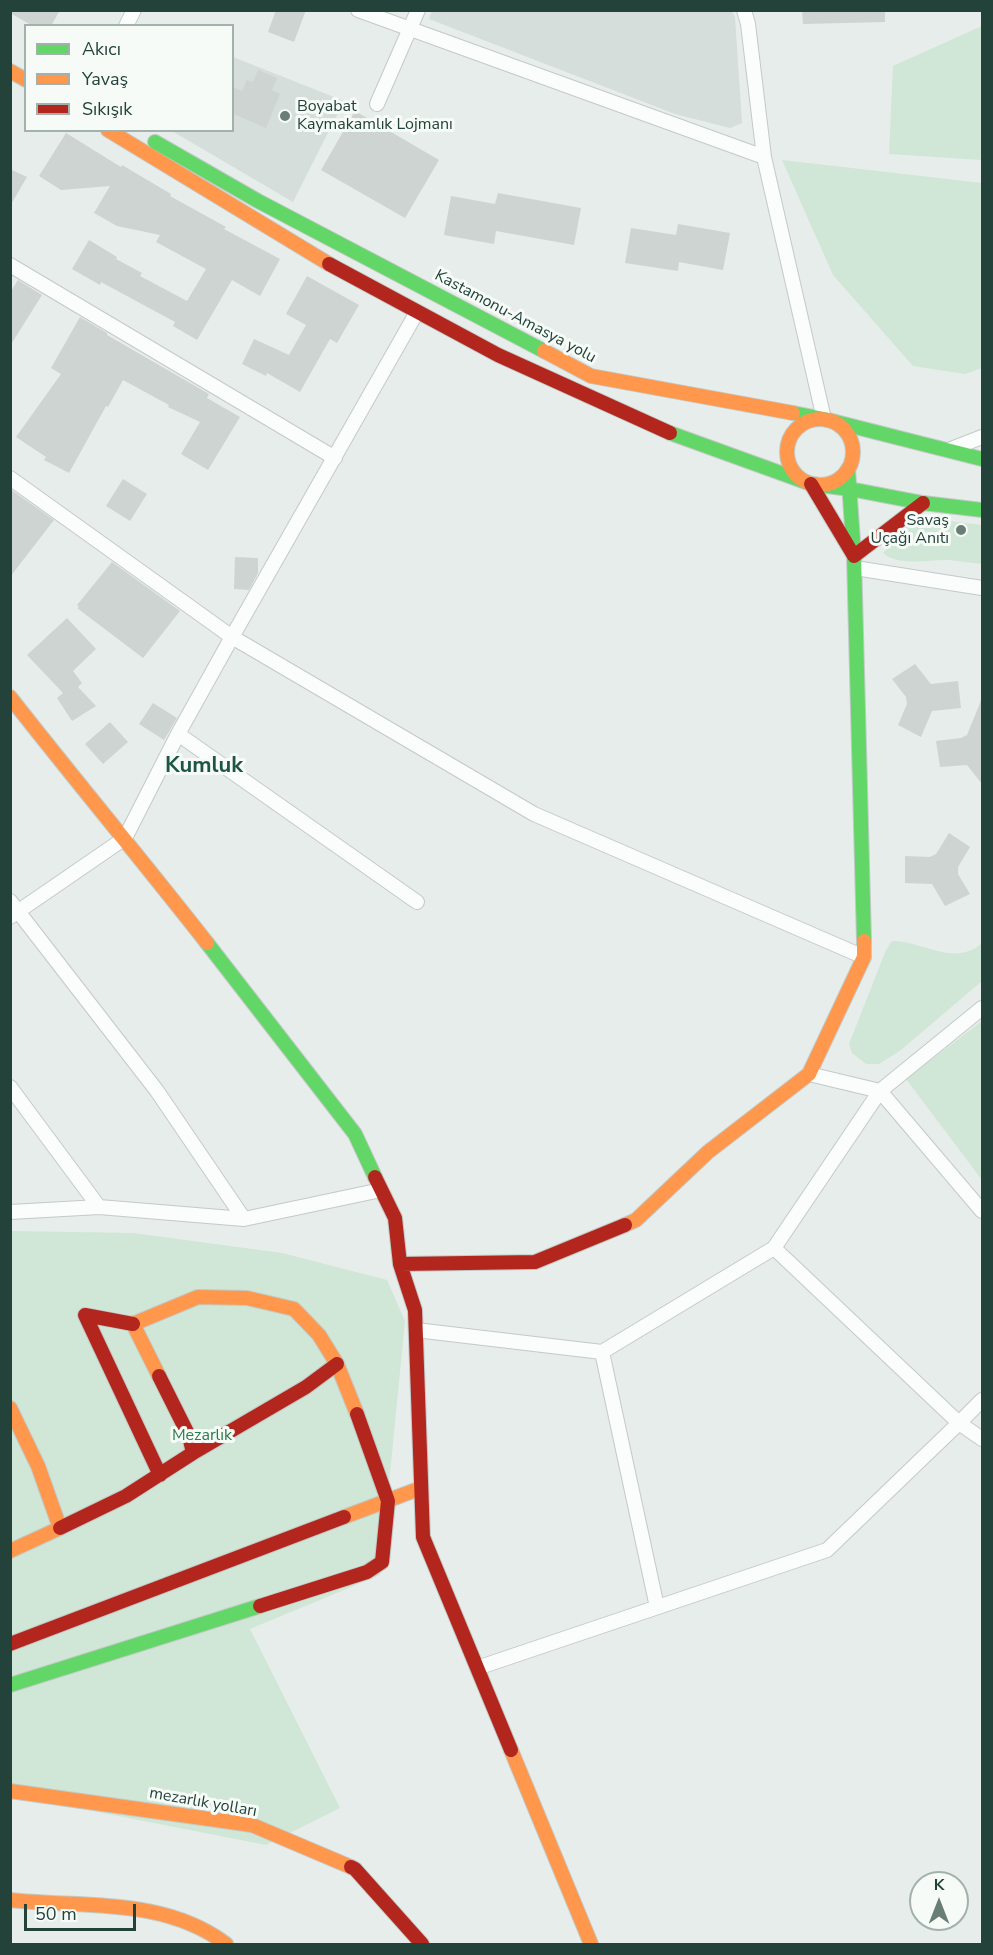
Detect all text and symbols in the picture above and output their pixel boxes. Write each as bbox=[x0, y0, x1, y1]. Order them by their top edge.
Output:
legend bbox=[24, 24, 234, 132]
text: Akıcı bbox=[82, 37, 121, 61]
text: Yavaş bbox=[82, 67, 128, 91]
text: Sıkışık bbox=[82, 97, 132, 121]
place label: Boyabat Kaymakamlık Lojmanı bbox=[297, 97, 453, 135]
marker: Boyabat Kaymakamlık Lojmanı bbox=[278, 109, 292, 123]
street label: Kastamonu-Amasya yolu bbox=[431, 266, 599, 368]
place label: Savaş Uçağı Anıtı bbox=[871, 511, 949, 549]
marker: Savaş Uçağı Anıtı bbox=[954, 523, 968, 537]
district label: Kumluk bbox=[165, 754, 243, 780]
park label: Mezarlık bbox=[172, 1426, 232, 1446]
street label: mezarlık yolları bbox=[148, 1784, 258, 1822]
north arrow bbox=[909, 1871, 969, 1931]
text: K bbox=[934, 1874, 944, 1896]
scale bar bbox=[27, 1892, 140, 1930]
text: 50 m bbox=[35, 1902, 77, 1926]

